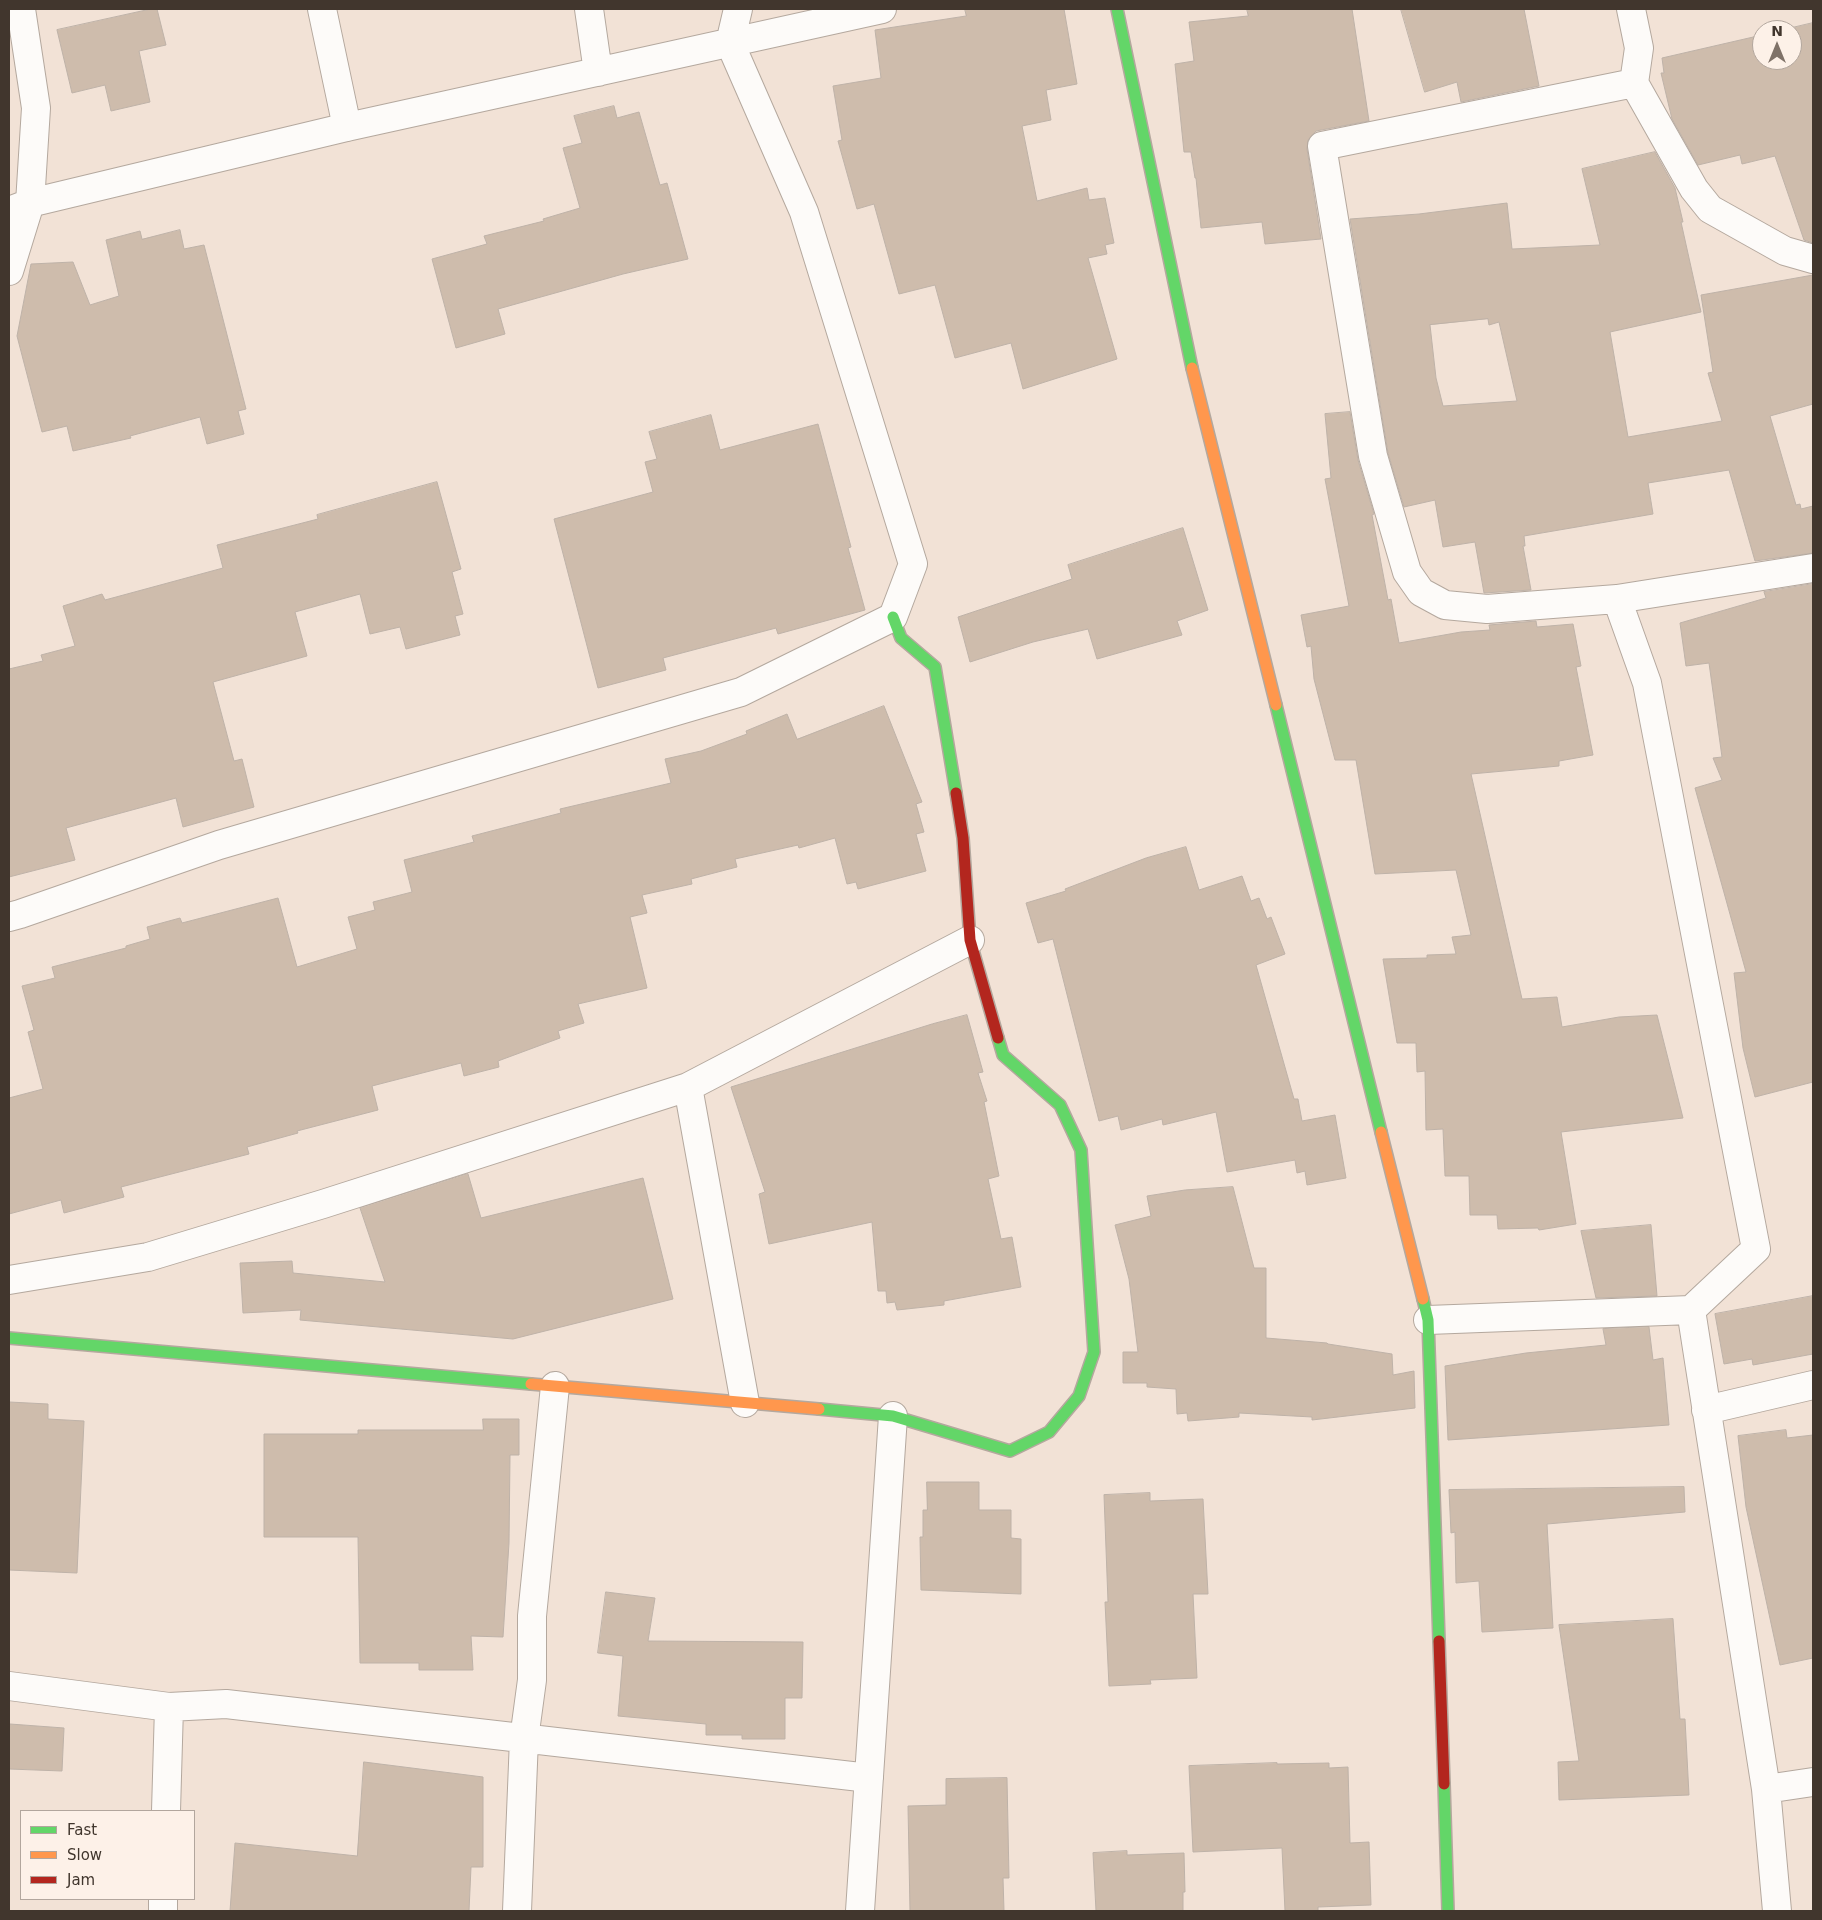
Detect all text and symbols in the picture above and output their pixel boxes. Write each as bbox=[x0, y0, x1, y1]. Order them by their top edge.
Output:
north arrow bbox=[1752, 20, 1802, 70]
text: N bbox=[1771, 23, 1783, 39]
legend bbox=[20, 1810, 195, 1900]
text: Fast bbox=[67, 1821, 97, 1839]
text: Slow bbox=[67, 1846, 102, 1864]
text: Jam bbox=[67, 1871, 95, 1889]

